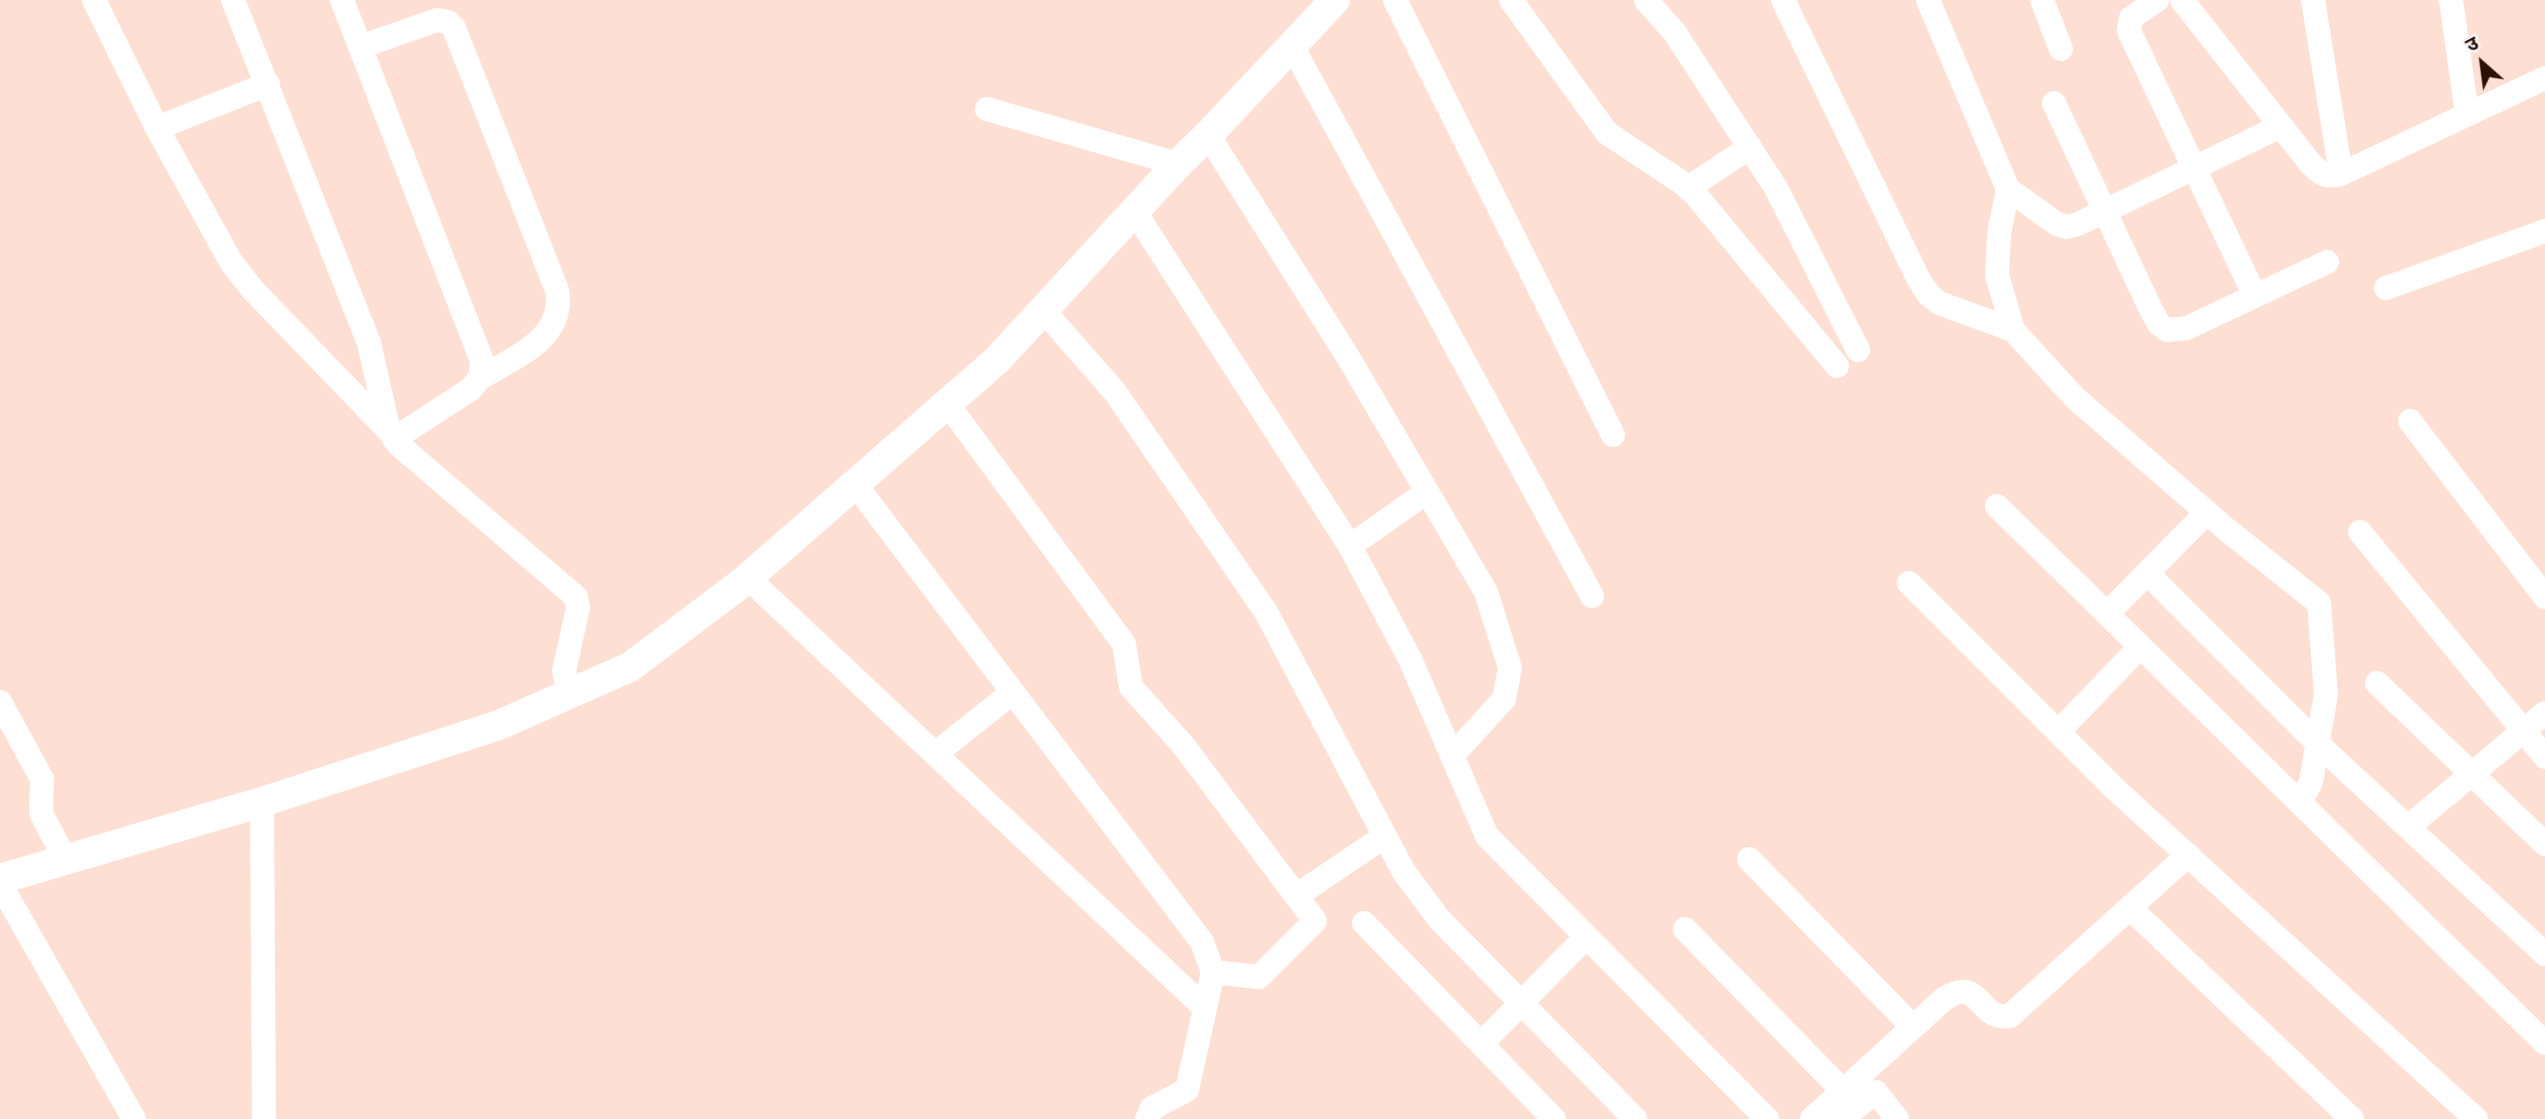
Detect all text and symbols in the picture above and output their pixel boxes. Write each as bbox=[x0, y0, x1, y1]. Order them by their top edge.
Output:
north arrow bbox=[2447, 28, 2517, 98]
text: उ bbox=[2462, 31, 2482, 57]

